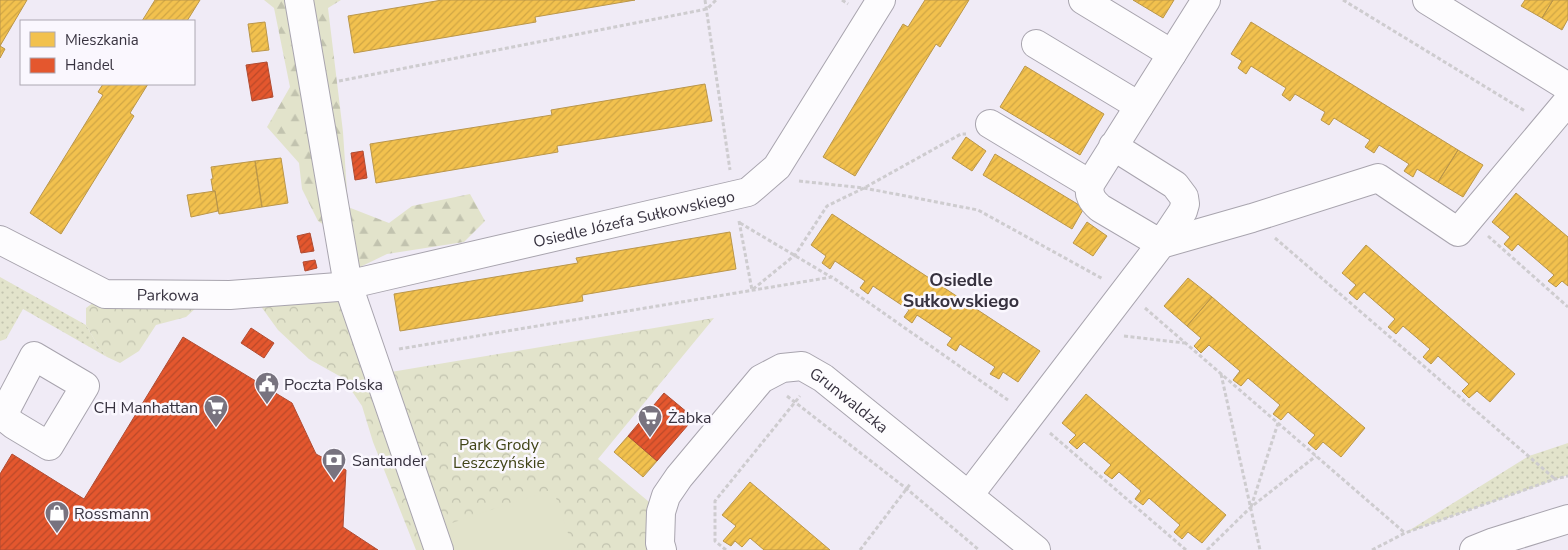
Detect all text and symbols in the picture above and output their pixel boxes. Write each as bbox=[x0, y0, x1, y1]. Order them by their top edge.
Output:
legend bbox=[20, 20, 195, 85]
text: Mieszkania bbox=[65, 30, 139, 50]
text: Handel bbox=[65, 55, 115, 75]
street label: Osiedle Józefa Sułkowskiego bbox=[531, 185, 737, 253]
district label: Osiedle Sułkowskiego bbox=[903, 268, 1019, 313]
street label: Parkowa bbox=[137, 284, 199, 307]
street label: Grunwaldzka bbox=[805, 363, 893, 439]
public building icon: Poczta Polska bbox=[254, 371, 280, 405]
place label: Poczta Polska bbox=[284, 374, 383, 396]
supermarket icon: CH Manhattan bbox=[203, 394, 229, 428]
place label: CH Manhattan bbox=[94, 397, 198, 419]
supermarket icon: Żabka bbox=[637, 404, 663, 438]
place label: Żabka bbox=[668, 407, 711, 429]
park label: Park Grody Leszczyńskie bbox=[453, 434, 545, 474]
bank icon: Santander bbox=[321, 447, 347, 481]
place label: Santander bbox=[352, 450, 426, 472]
shop icon: Rossmann bbox=[44, 500, 70, 534]
place label: Rossmann bbox=[74, 503, 149, 525]

